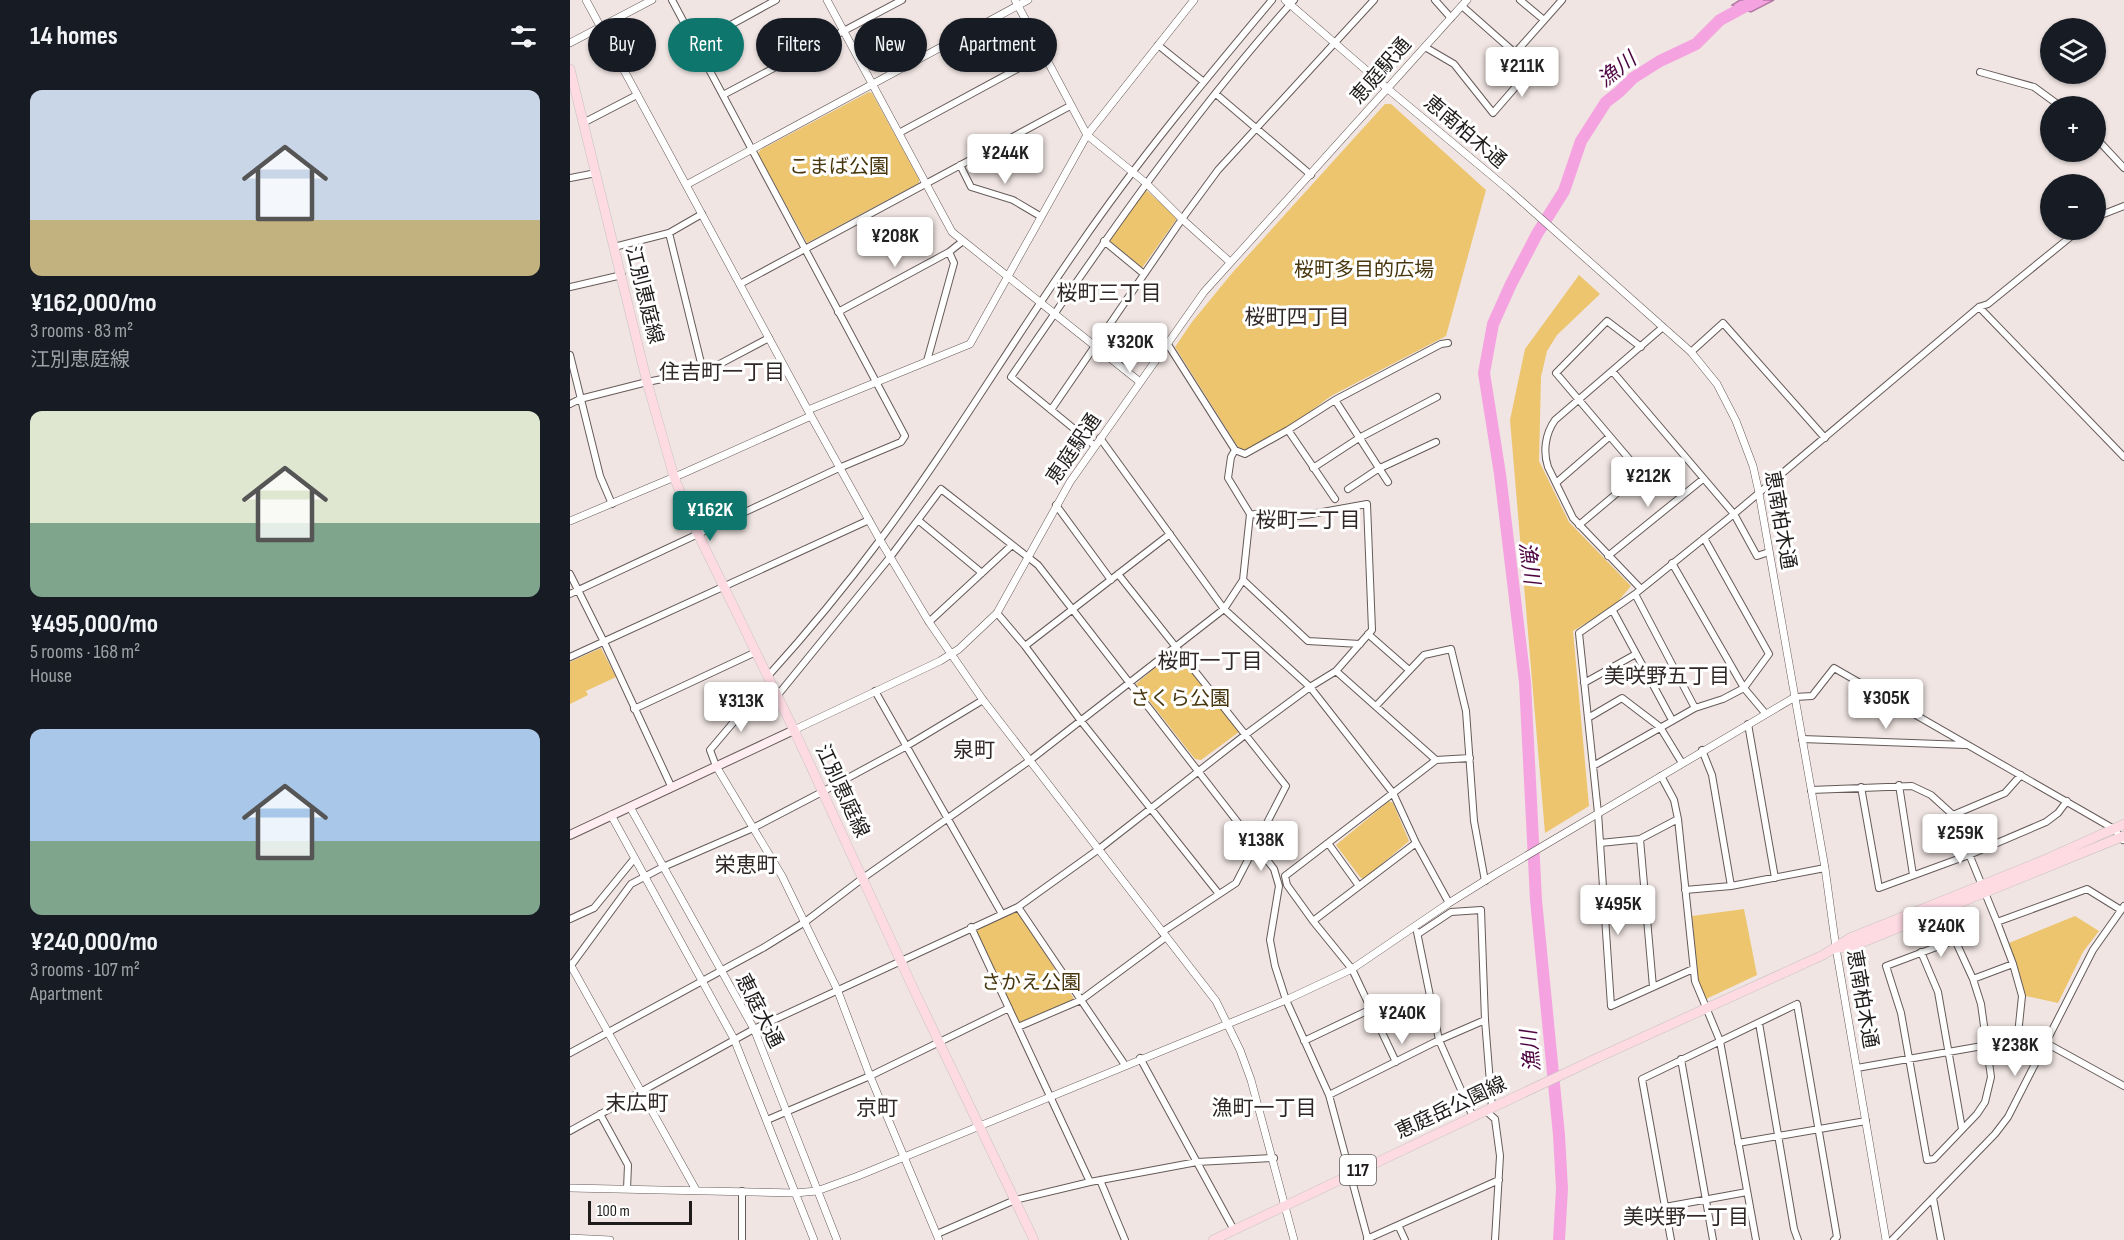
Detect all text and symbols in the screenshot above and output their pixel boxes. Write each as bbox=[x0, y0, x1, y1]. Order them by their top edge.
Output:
chip: Buy bbox=[588, 18, 656, 72]
chip: Rent bbox=[668, 18, 744, 72]
chip: Filters bbox=[756, 18, 842, 72]
chip: New bbox=[854, 18, 927, 72]
chip: Apartment bbox=[939, 18, 1057, 72]
map controls bbox=[2040, 18, 2106, 240]
button: layers bbox=[2040, 18, 2106, 84]
icon: filters bbox=[507, 20, 540, 53]
text: 14 homes bbox=[30, 21, 118, 52]
street label: 恵庭駅通 bbox=[1346, 33, 1416, 109]
water label: 漁川 bbox=[1593, 46, 1643, 93]
pin: ¥211K bbox=[1480, 47, 1564, 98]
text: ¥211K bbox=[1500, 54, 1544, 78]
street label: 恵南柏木通 bbox=[1419, 91, 1511, 173]
button: + bbox=[2040, 96, 2106, 162]
icon: home bbox=[231, 129, 339, 237]
pin: ¥244K bbox=[963, 134, 1047, 185]
text: ¥244K bbox=[981, 141, 1029, 165]
park label: こまば公園 bbox=[789, 155, 889, 179]
button: − bbox=[2040, 174, 2106, 240]
pin: ¥208K bbox=[853, 217, 937, 268]
text: ¥208K bbox=[871, 224, 919, 248]
street label: 江別恵庭線 bbox=[620, 244, 668, 346]
park label: 桜町多目的広場 bbox=[1294, 258, 1434, 282]
district label: 桜町三丁目 bbox=[1057, 281, 1162, 306]
text: ¥162,000/mo bbox=[30, 288, 157, 319]
district label: 桜町四丁目 bbox=[1245, 305, 1350, 330]
text: 3 rooms · 83 m² bbox=[30, 319, 133, 343]
pin: ¥320K bbox=[1088, 323, 1172, 374]
text: ¥320K bbox=[1106, 330, 1154, 354]
text: 江別恵庭線 bbox=[30, 348, 130, 372]
district label: 住吉町一丁目 bbox=[659, 360, 785, 385]
street label: 恵庭駅通 bbox=[1042, 409, 1106, 489]
icon: home bbox=[231, 450, 339, 558]
pin: ¥212K bbox=[1606, 457, 1690, 508]
text: ¥212K bbox=[1625, 464, 1671, 488]
street label: 恵南柏木通 bbox=[1759, 469, 1801, 571]
pin: ¥162K bbox=[668, 491, 752, 542]
text: ¥162K bbox=[687, 498, 733, 522]
district label: 桜町二丁目 bbox=[1256, 508, 1361, 533]
water label: 漁川 bbox=[1514, 540, 1545, 588]
text: ¥495,000/mo bbox=[30, 609, 158, 640]
text: 5 rooms · 168 m² bbox=[30, 640, 140, 664]
district label: 桜町一丁目 bbox=[1158, 649, 1263, 674]
text: House bbox=[30, 664, 72, 688]
district label: 美咲野五丁目 bbox=[1604, 664, 1730, 689]
pin: ¥305K bbox=[1844, 679, 1928, 730]
pin: ¥313K bbox=[699, 682, 783, 733]
text: ¥305K bbox=[1862, 686, 1910, 710]
park label: さくら公園 bbox=[1130, 687, 1230, 711]
text: ¥313K bbox=[718, 689, 764, 713]
district label: 泉町 bbox=[953, 738, 995, 763]
street label: 江別恵庭線 bbox=[810, 741, 874, 841]
icon: home bbox=[231, 768, 339, 876]
pin: ¥259K bbox=[1918, 814, 2002, 865]
pin: ¥138K bbox=[1219, 821, 1303, 872]
text: ¥259K bbox=[1936, 821, 1984, 845]
text: ¥138K bbox=[1238, 828, 1284, 852]
district label: 栄恵町 bbox=[715, 853, 778, 878]
pin: ¥495K bbox=[1576, 885, 1660, 936]
text: ¥495K bbox=[1594, 892, 1642, 916]
pin: ¥240K bbox=[1899, 907, 1983, 958]
text: ¥240K bbox=[1917, 914, 1965, 938]
text: ¥240,000/mo bbox=[30, 927, 158, 958]
street label: 恵南柏木通 bbox=[1841, 948, 1883, 1050]
text: 3 rooms · 107 m² bbox=[30, 958, 140, 982]
street label: 恵庭大通 bbox=[730, 970, 788, 1052]
park label: さかえ公園 bbox=[981, 971, 1081, 995]
text: Apartment bbox=[30, 982, 103, 1006]
pin: ¥240K bbox=[1360, 994, 1444, 1045]
text: ¥240K bbox=[1378, 1001, 1426, 1025]
pin: ¥238K bbox=[1973, 1026, 2057, 1077]
water label: 漁川 bbox=[1516, 1027, 1546, 1073]
text: ¥238K bbox=[1991, 1033, 2039, 1057]
street label: 恵庭岳公園線 bbox=[1392, 1072, 1510, 1144]
district label: 末広町 bbox=[606, 1091, 669, 1116]
district label: 京町 bbox=[856, 1096, 898, 1121]
district label: 漁町一丁目 bbox=[1212, 1096, 1317, 1121]
road number: 117 bbox=[1340, 1155, 1376, 1185]
scale bar bbox=[588, 1198, 692, 1226]
text: 100 m bbox=[597, 1202, 630, 1221]
district label: 美咲野一丁目 bbox=[1623, 1205, 1749, 1230]

